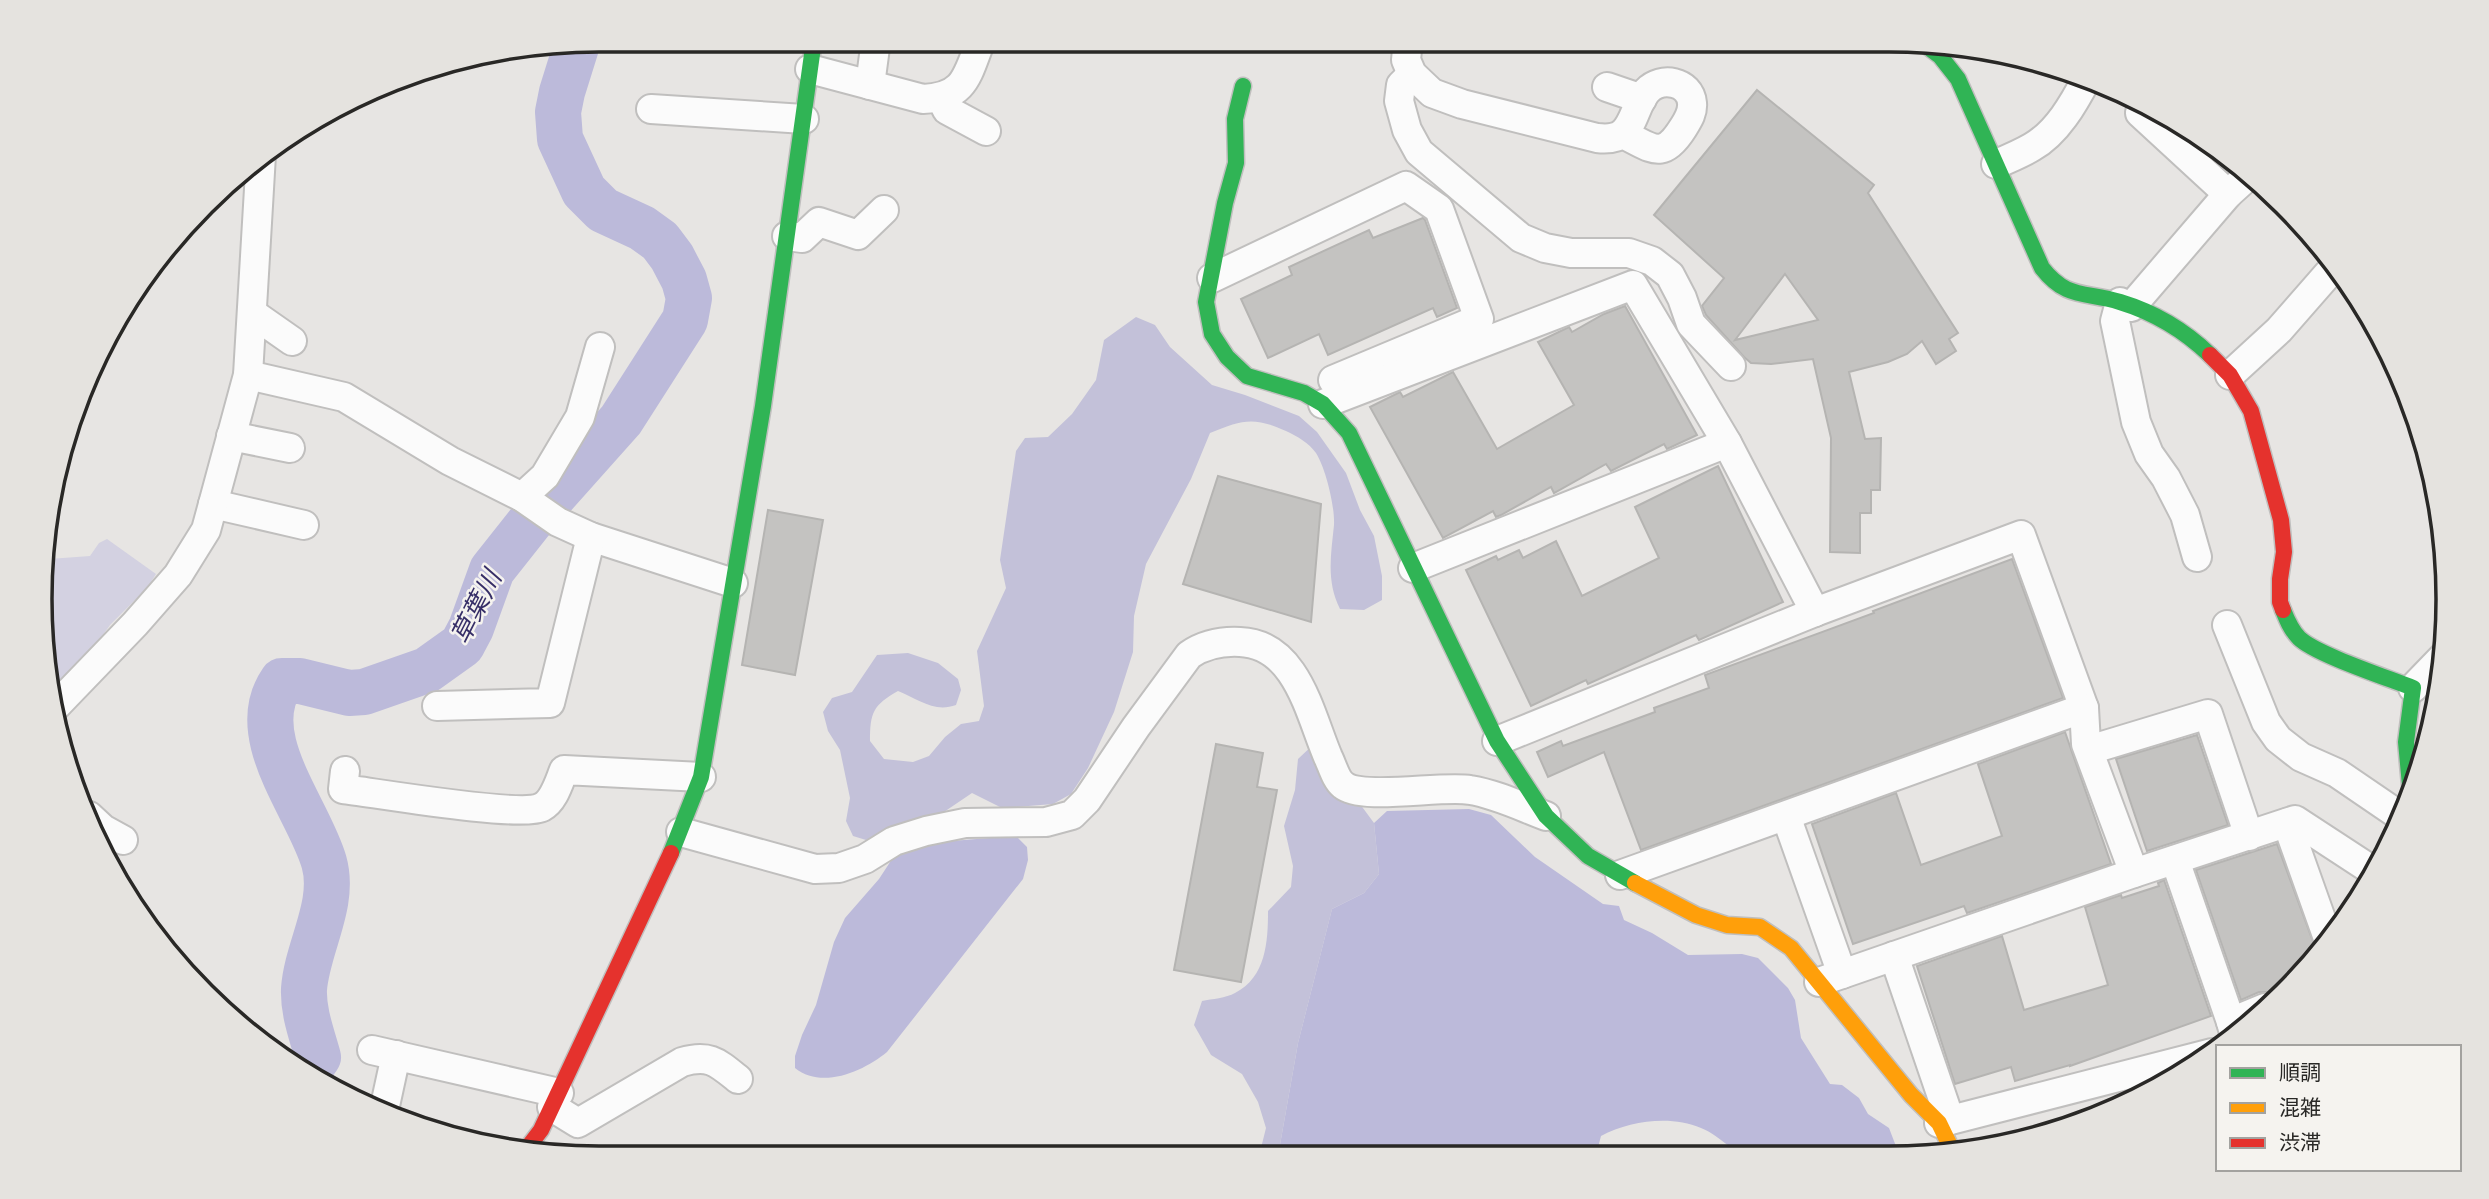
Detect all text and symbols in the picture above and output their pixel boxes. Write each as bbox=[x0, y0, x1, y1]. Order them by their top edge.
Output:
water label: 草葉川 bbox=[445, 563, 508, 649]
legend bbox=[2216, 1045, 2461, 1171]
text: 順調 bbox=[2279, 1061, 2321, 1084]
text: 混雑 bbox=[2279, 1096, 2321, 1119]
text: 渋滞 bbox=[2279, 1131, 2321, 1154]

